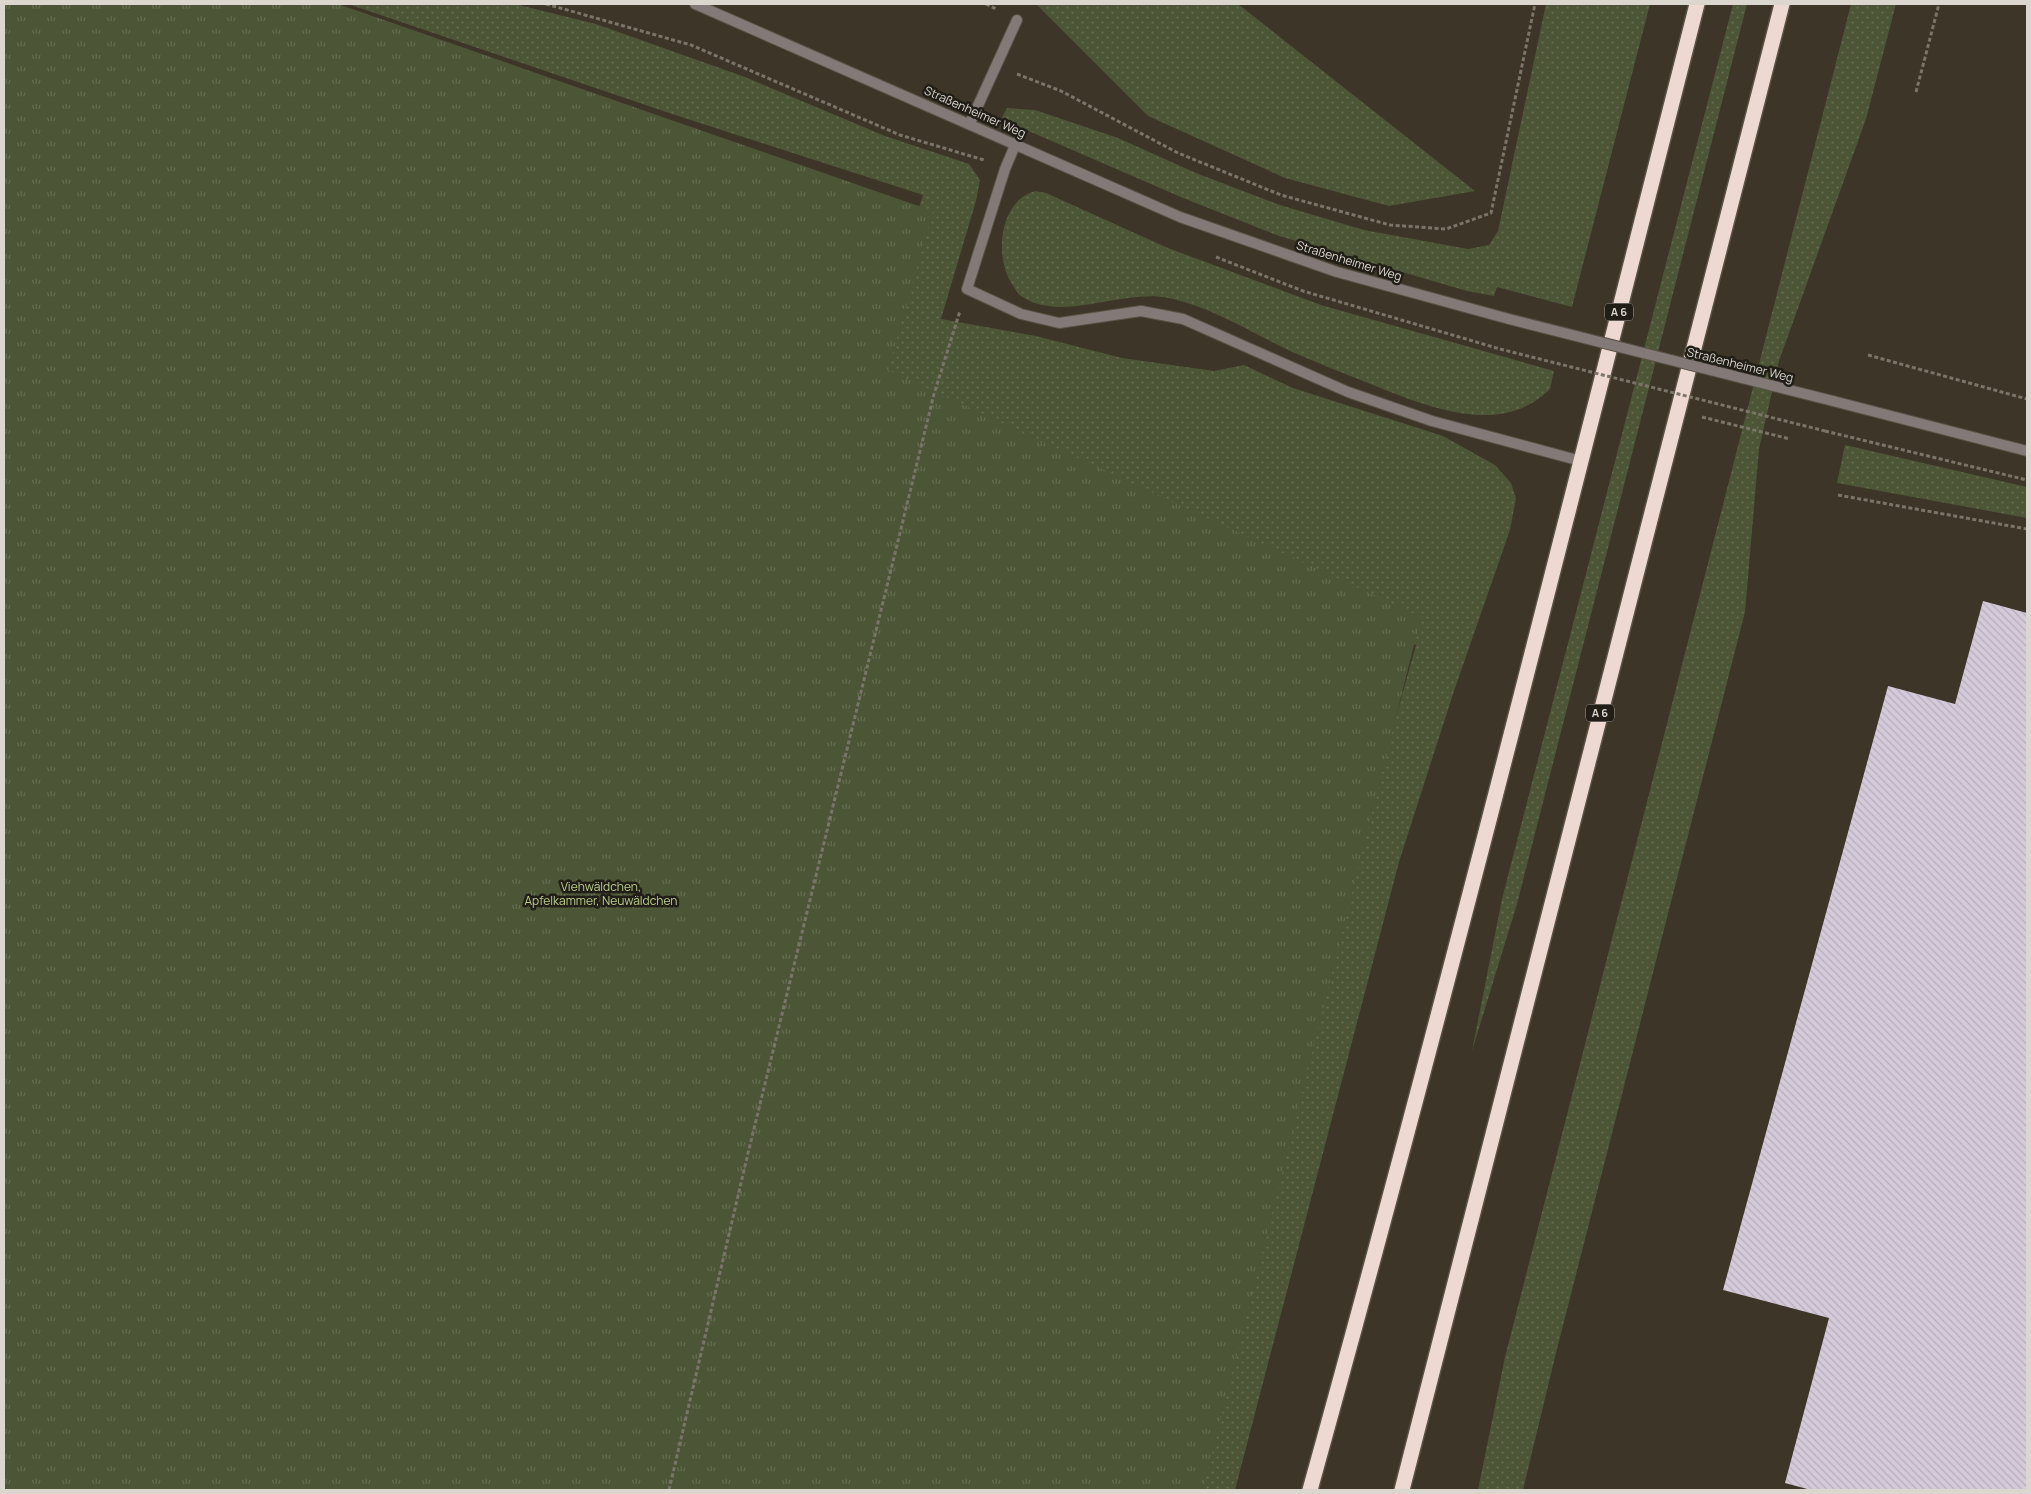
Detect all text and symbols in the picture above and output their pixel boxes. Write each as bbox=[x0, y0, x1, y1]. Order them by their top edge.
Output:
street label: Straßenheimer Weg bbox=[922, 81, 1029, 142]
street label: Straßenheimer Weg bbox=[1294, 236, 1404, 285]
road number: A 6 bbox=[1605, 304, 1633, 320]
street label: Straßenheimer Weg bbox=[1685, 343, 1795, 386]
road number: A 6 bbox=[1586, 704, 1614, 721]
park label: Viehwäldchen, Apfelkammer, Neuwäldchen bbox=[525, 878, 677, 909]

